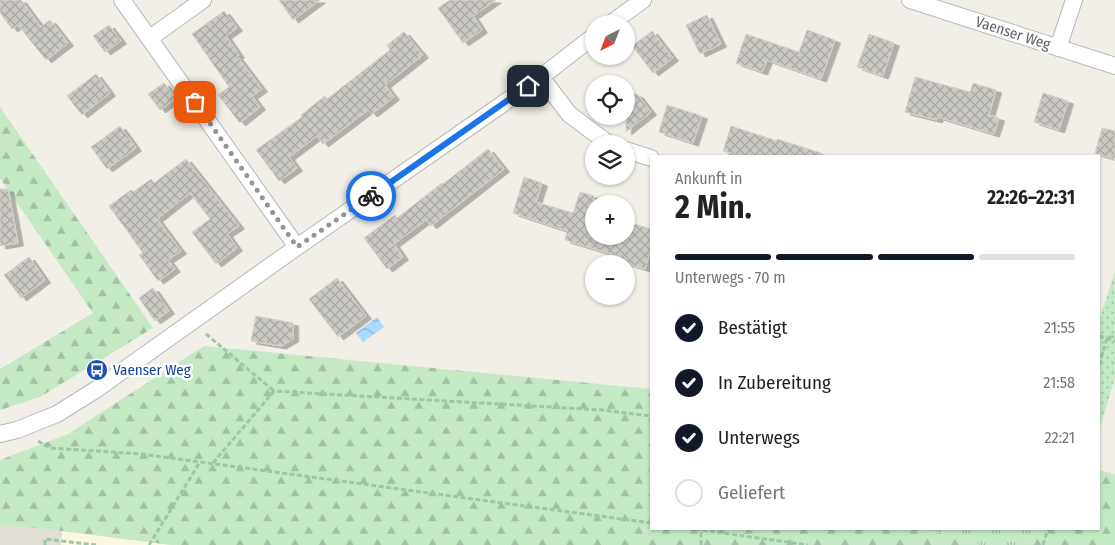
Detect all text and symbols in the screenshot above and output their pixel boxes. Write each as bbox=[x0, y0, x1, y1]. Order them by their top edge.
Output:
street label: Vaenser Weg bbox=[973, 12, 1053, 54]
north arrow bbox=[585, 15, 635, 65]
map controls bbox=[585, 15, 635, 305]
pin bbox=[507, 65, 549, 107]
icon: home bbox=[514, 72, 542, 100]
button: locate bbox=[585, 75, 635, 125]
pin bbox=[174, 81, 216, 123]
icon: bag bbox=[181, 88, 209, 116]
button: layers bbox=[585, 135, 635, 185]
text: Ankunft in bbox=[675, 169, 742, 188]
courier bbox=[346, 171, 396, 221]
icon: bike bbox=[357, 182, 385, 210]
text: 22:26–22:31 bbox=[987, 186, 1075, 209]
text: 2 Min. bbox=[675, 188, 752, 226]
button: + bbox=[585, 195, 635, 245]
button: − bbox=[585, 255, 635, 305]
text: Unterwegs · 70 m bbox=[675, 268, 786, 287]
icon: check bbox=[675, 314, 703, 342]
text: Bestätigt bbox=[718, 316, 787, 339]
text: 21:55 bbox=[1044, 318, 1075, 337]
bus stop icon: Vaenser Weg bbox=[85, 358, 109, 382]
place label: Vaenser Weg bbox=[113, 361, 191, 379]
icon: check bbox=[675, 369, 703, 397]
text: In Zubereitung bbox=[718, 371, 831, 394]
text: 21:58 bbox=[1043, 373, 1075, 392]
icon: check bbox=[675, 424, 703, 452]
text: Unterwegs bbox=[718, 426, 800, 449]
text: 22:21 bbox=[1045, 428, 1075, 447]
text: Geliefert bbox=[718, 481, 785, 504]

